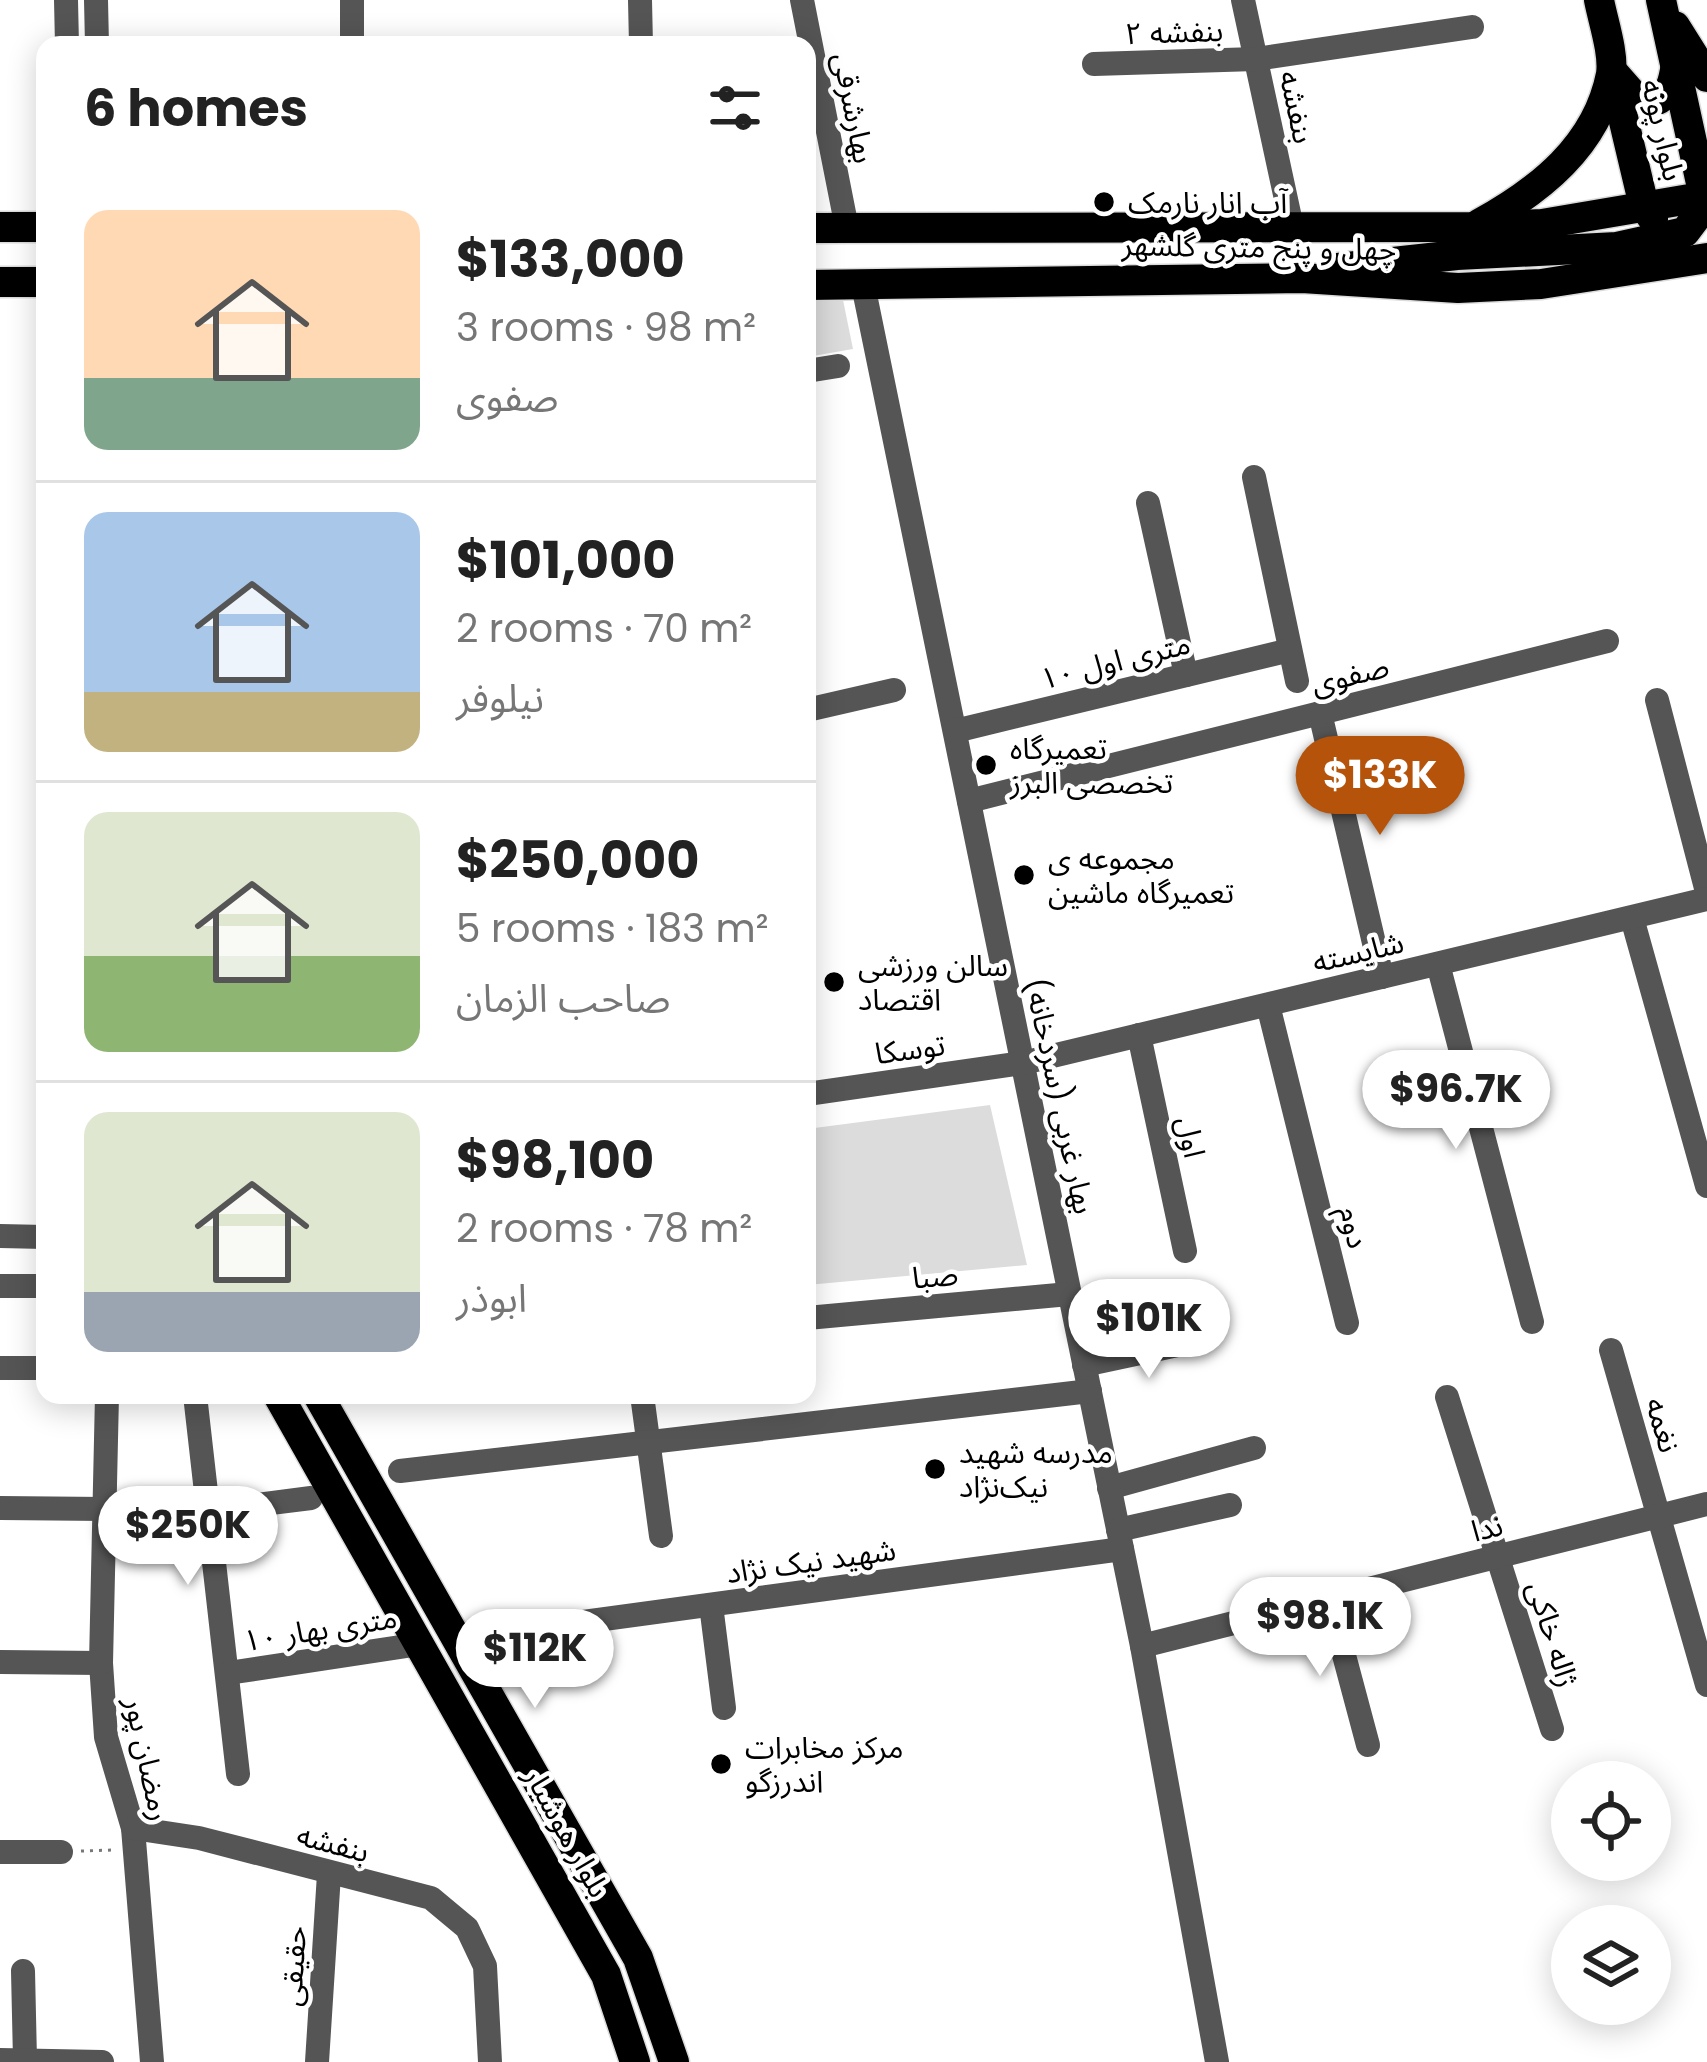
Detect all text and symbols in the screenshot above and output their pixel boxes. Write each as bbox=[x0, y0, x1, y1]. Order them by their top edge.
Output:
street label: بنفشه ۲ bbox=[1124, 9, 1224, 55]
street label: بهارشرقی bbox=[822, 49, 886, 167]
street label: بنفشه bbox=[1268, 67, 1326, 147]
text: 6 homes bbox=[84, 72, 308, 144]
icon: filters bbox=[702, 75, 768, 141]
street label: بلوار پونه bbox=[1630, 75, 1696, 185]
place label: آب انار نارمک bbox=[1128, 181, 1289, 224]
marker: آب انار نارمک bbox=[1091, 189, 1117, 215]
text: $133,000 bbox=[456, 223, 685, 295]
street label: چهل و پنج متری گلشهر bbox=[1120, 223, 1397, 272]
icon: home bbox=[180, 258, 324, 402]
text: 3 rooms · 98 m² bbox=[456, 300, 756, 355]
text: صفوی bbox=[456, 370, 559, 425]
text: $101,000 bbox=[456, 524, 676, 596]
icon: home bbox=[180, 560, 324, 704]
text: 2 rooms · 70 m² bbox=[456, 601, 752, 656]
street label: ۱۰ متری اول bbox=[1035, 622, 1195, 700]
street label: صفوی bbox=[1307, 645, 1393, 705]
text: نیلوفر bbox=[456, 671, 544, 726]
place label: تعمیرگاه تخصصی البرز bbox=[1009, 727, 1173, 804]
pin: $133K bbox=[1296, 736, 1464, 838]
text: $133K bbox=[1323, 747, 1437, 802]
marker: تعمیرگاه تخصصی البرز bbox=[973, 752, 999, 778]
text: $250,000 bbox=[456, 824, 699, 896]
place label: مجموعه ی تعمیرگاه ماشین bbox=[1048, 837, 1234, 914]
icon: home bbox=[180, 860, 324, 1004]
marker: مجموعه ی تعمیرگاه ماشین bbox=[1011, 862, 1037, 888]
text: 5 rooms · 183 m² bbox=[456, 901, 769, 956]
street label: شایسته bbox=[1308, 921, 1408, 983]
place label: سالن ورزشی اقتصاد bbox=[858, 944, 1008, 1021]
marker: سالن ورزشی اقتصاد bbox=[821, 969, 847, 995]
text: صاحب الزمان bbox=[456, 971, 670, 1026]
street label: بهار غربی (سردخانه) bbox=[1014, 974, 1106, 1218]
street label: توسکا bbox=[872, 1023, 948, 1075]
pin: $96.7K bbox=[1358, 1050, 1554, 1152]
text: $96.7K bbox=[1389, 1061, 1523, 1116]
street label: اول bbox=[1166, 1112, 1216, 1162]
text: $98,100 bbox=[456, 1124, 654, 1196]
icon: home bbox=[180, 1160, 324, 1304]
text: 2 rooms · 78 m² bbox=[456, 1201, 752, 1256]
street label: دوم bbox=[1327, 1201, 1380, 1253]
street label: صبا bbox=[910, 1253, 960, 1299]
text: ابوذر bbox=[456, 1271, 527, 1326]
pin: $101K bbox=[1065, 1279, 1233, 1381]
text: $101K bbox=[1095, 1290, 1203, 1345]
street label: نغمه bbox=[1635, 1392, 1691, 1458]
place label: مدرسه شهید نیک‌نژاد bbox=[959, 1431, 1113, 1508]
marker: مدرسه شهید نیک‌نژاد bbox=[922, 1456, 948, 1482]
pin: $250K bbox=[104, 1486, 272, 1588]
text: $250K bbox=[125, 1497, 251, 1552]
street label: ندا bbox=[1467, 1503, 1507, 1553]
street label: شهید نیک نژاد bbox=[723, 1528, 899, 1594]
street label: ژاله خاکی bbox=[1517, 1576, 1589, 1692]
pin: $98.1K bbox=[1222, 1577, 1418, 1679]
text: $98.1K bbox=[1256, 1588, 1384, 1643]
street label: ۱۰ متری بهار bbox=[240, 1596, 400, 1662]
pin: $112K bbox=[451, 1609, 619, 1711]
text: $112K bbox=[483, 1620, 587, 1675]
street label: رمضان پور bbox=[114, 1692, 182, 1825]
place label: مرکز مخابرات اندرزگو bbox=[745, 1726, 903, 1803]
marker: مرکز مخابرات اندرزگو bbox=[708, 1751, 734, 1777]
street label: بلوار هوشیار bbox=[513, 1758, 621, 1905]
map controls bbox=[1551, 1761, 1671, 2025]
button: locate bbox=[1551, 1761, 1671, 1881]
street label: بنفشه bbox=[292, 1813, 374, 1873]
button: layers bbox=[1551, 1905, 1671, 2025]
street label: حقیقی bbox=[269, 1924, 317, 2008]

